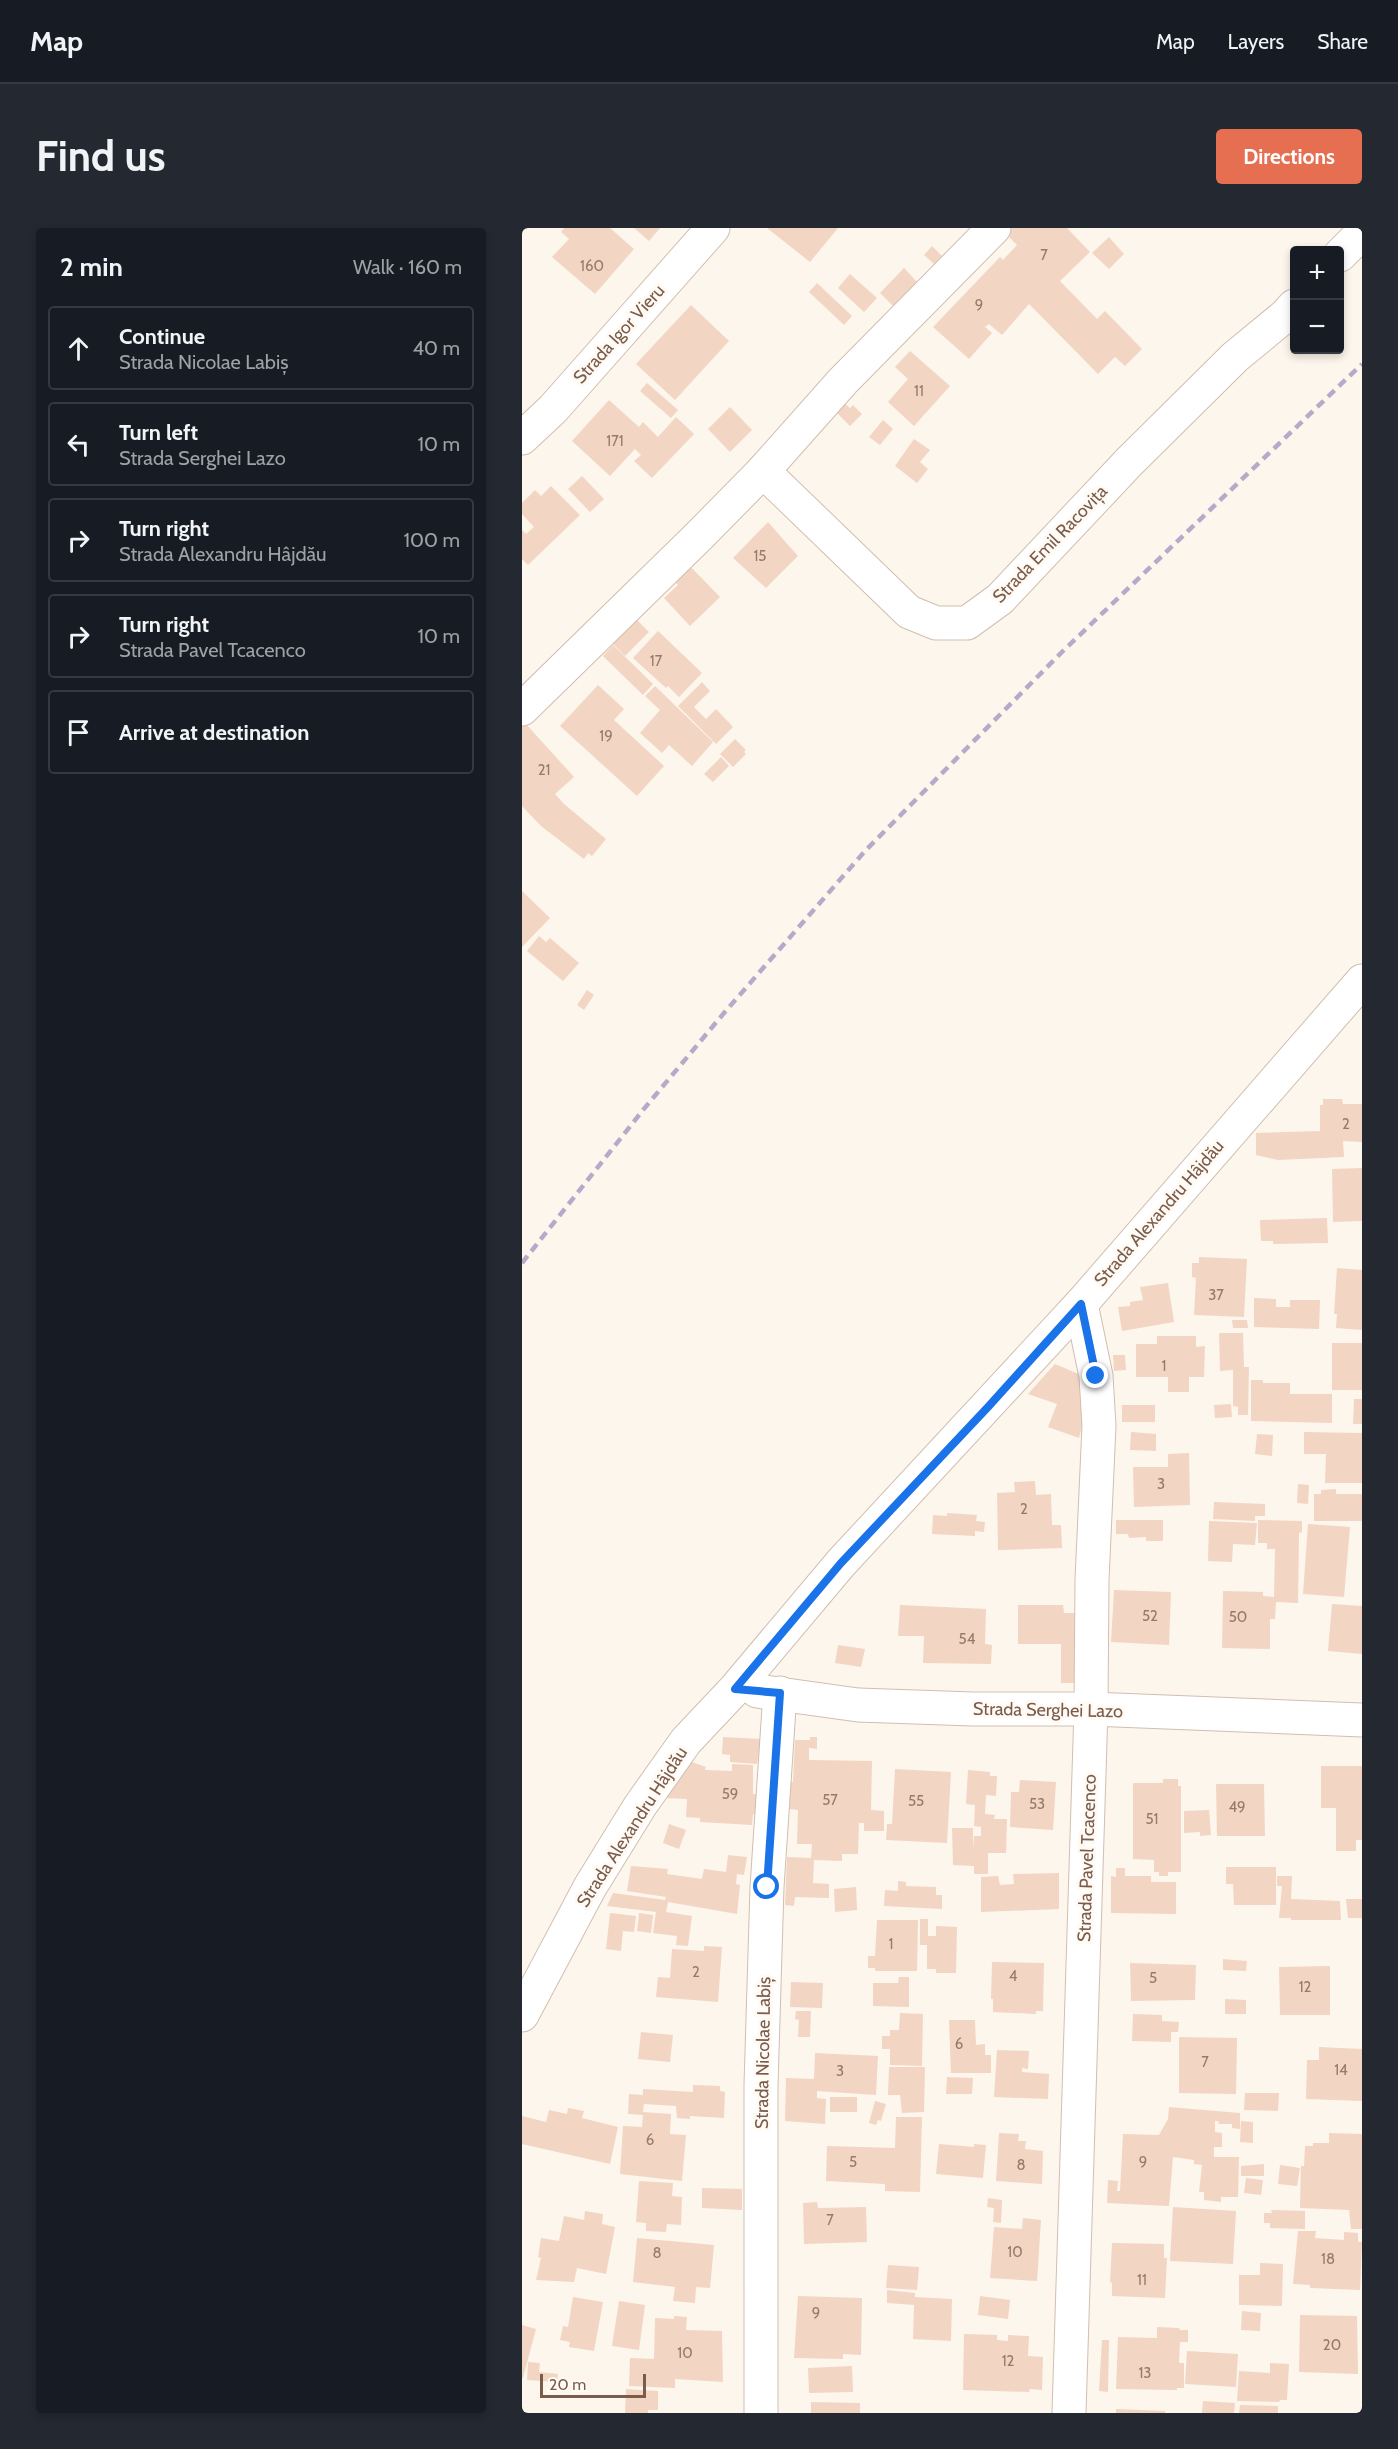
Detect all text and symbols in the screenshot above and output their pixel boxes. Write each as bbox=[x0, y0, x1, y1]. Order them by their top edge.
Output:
text: Map bbox=[30, 24, 83, 58]
text: Map bbox=[1156, 29, 1195, 54]
text: Layers bbox=[1228, 29, 1284, 54]
text: Share bbox=[1317, 29, 1368, 54]
button: Directions bbox=[1216, 129, 1362, 184]
text: Find us bbox=[36, 130, 165, 182]
house number: 7 bbox=[1040, 246, 1048, 264]
map controls bbox=[1290, 246, 1344, 354]
button: + bbox=[1290, 246, 1344, 300]
text: 2 min bbox=[60, 251, 123, 283]
text: Walk · 160 m bbox=[353, 255, 462, 279]
house number: 160 bbox=[580, 257, 604, 275]
street label: Strada Igor Vieru bbox=[569, 280, 669, 388]
house number: 9 bbox=[975, 296, 983, 314]
button: − bbox=[1290, 300, 1344, 354]
text: Continue bbox=[119, 323, 205, 350]
icon: ahead bbox=[62, 332, 95, 365]
text: 40 m bbox=[412, 336, 460, 360]
text: Strada Nicolae Labiș bbox=[119, 350, 288, 374]
house number: 11 bbox=[914, 382, 924, 400]
text: Turn left bbox=[119, 419, 198, 446]
icon: left bbox=[62, 428, 95, 461]
text: 10 m bbox=[417, 432, 460, 456]
house number: 171 bbox=[606, 432, 624, 450]
text: Strada Serghei Lazo bbox=[119, 446, 286, 470]
street label: Strada Emil Racovița bbox=[988, 480, 1113, 608]
text: Turn right bbox=[119, 515, 209, 542]
icon: right bbox=[62, 524, 95, 557]
text: 100 m bbox=[404, 528, 460, 552]
text: Strada Alexandru Hâjdău bbox=[119, 542, 327, 566]
house number: 15 bbox=[753, 547, 767, 565]
text: Turn right bbox=[119, 611, 209, 638]
icon: right bbox=[62, 620, 95, 653]
text: 10 m bbox=[417, 624, 460, 648]
text: Strada Pavel Tcacenco bbox=[119, 638, 306, 662]
house number: 17 bbox=[650, 652, 663, 670]
icon: arrive bbox=[62, 716, 95, 749]
text: Arrive at destination bbox=[119, 719, 309, 746]
house number: 19 bbox=[599, 727, 613, 745]
house number: 21 bbox=[538, 761, 550, 779]
house number: 2 bbox=[1342, 1115, 1350, 1133]
street label: Strada Alexandru Hâjdău bbox=[1089, 1135, 1229, 1291]
house number: 37 bbox=[1208, 1286, 1224, 1304]
house number: 1 bbox=[1162, 1357, 1166, 1375]
route end bbox=[1082, 1362, 1108, 1388]
house number: 3 bbox=[1157, 1475, 1165, 1493]
house number: 2 bbox=[1020, 1500, 1028, 1518]
house number: 52 bbox=[1142, 1607, 1158, 1625]
house number: 50 bbox=[1229, 1608, 1247, 1626]
house number: 54 bbox=[959, 1630, 976, 1648]
street label: Strada Serghei Lazo bbox=[973, 1698, 1123, 1722]
street label: Strada Alexandru Hâjdău bbox=[572, 1743, 692, 1911]
street label: Strada Pavel Tcacenco bbox=[1073, 1774, 1101, 1942]
house number: 59 bbox=[722, 1785, 738, 1803]
house number: 57 bbox=[822, 1791, 838, 1809]
house number: 55 bbox=[908, 1792, 924, 1810]
house number: 53 bbox=[1029, 1795, 1045, 1813]
house number: 49 bbox=[1228, 1798, 1246, 1816]
house number: 51 bbox=[1145, 1810, 1159, 1828]
route start bbox=[753, 1873, 779, 1899]
house number: 1 bbox=[889, 1935, 893, 1953]
house number: 2 bbox=[692, 1963, 700, 1981]
house number: 4 bbox=[1009, 1967, 1018, 1985]
house number: 5 bbox=[1149, 1969, 1157, 1987]
street label: Strada Nicolae Labiș bbox=[751, 1977, 776, 2129]
house number: 12 bbox=[1299, 1978, 1312, 1996]
house number: 6 bbox=[955, 2035, 963, 2053]
house number: 7 bbox=[1201, 2053, 1209, 2071]
house number: 14 bbox=[1334, 2061, 1348, 2079]
house number: 3 bbox=[836, 2062, 844, 2080]
house number: 6 bbox=[646, 2131, 654, 2149]
house number: 5 bbox=[849, 2153, 857, 2171]
house number: 9 bbox=[1139, 2153, 1147, 2171]
house number: 8 bbox=[1016, 2156, 1026, 2174]
house number: 7 bbox=[826, 2211, 834, 2229]
house number: 10 bbox=[1007, 2243, 1023, 2261]
house number: 8 bbox=[652, 2244, 662, 2262]
house number: 18 bbox=[1321, 2250, 1335, 2268]
house number: 11 bbox=[1137, 2271, 1147, 2289]
house number: 9 bbox=[812, 2304, 820, 2322]
house number: 20 bbox=[1323, 2336, 1341, 2354]
house number: 10 bbox=[677, 2344, 693, 2362]
house number: 12 bbox=[1002, 2352, 1015, 2370]
house number: 13 bbox=[1138, 2364, 1152, 2382]
scale bar bbox=[540, 2371, 646, 2398]
text: 20 m bbox=[549, 2375, 586, 2394]

